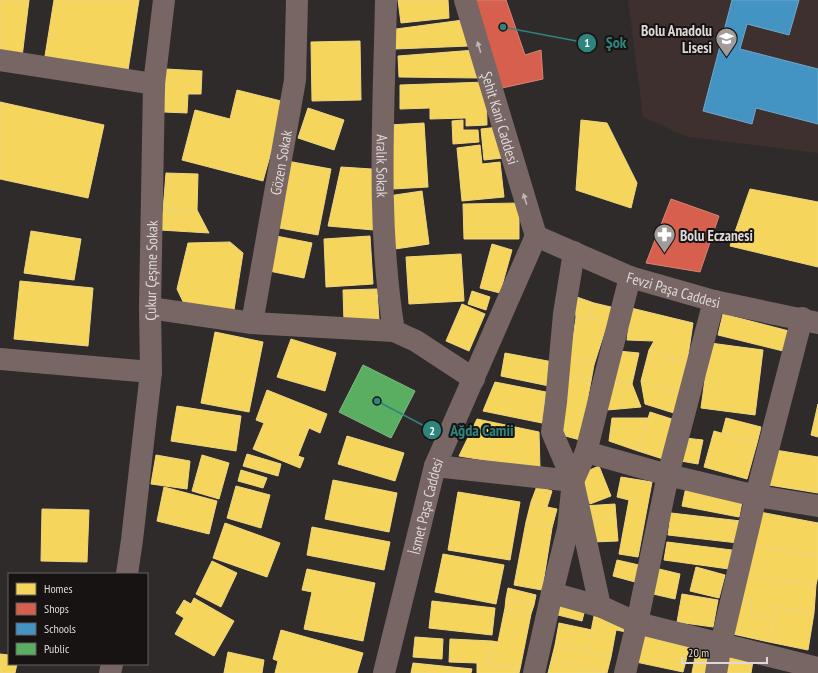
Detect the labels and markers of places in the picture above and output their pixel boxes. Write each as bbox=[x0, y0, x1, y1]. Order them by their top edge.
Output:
place label: Bolu Anadolu Lisesi bbox=[641, 21, 712, 57]
school or university icon: Bolu Anadolu Lisesi bbox=[714, 26, 740, 59]
callout: Şok bbox=[577, 29, 634, 57]
pharmacy icon: Bolu Eczanesi bbox=[652, 222, 678, 255]
place label: Bolu Eczanesi bbox=[680, 226, 753, 245]
callout: Ağda Camii bbox=[422, 416, 521, 444]

